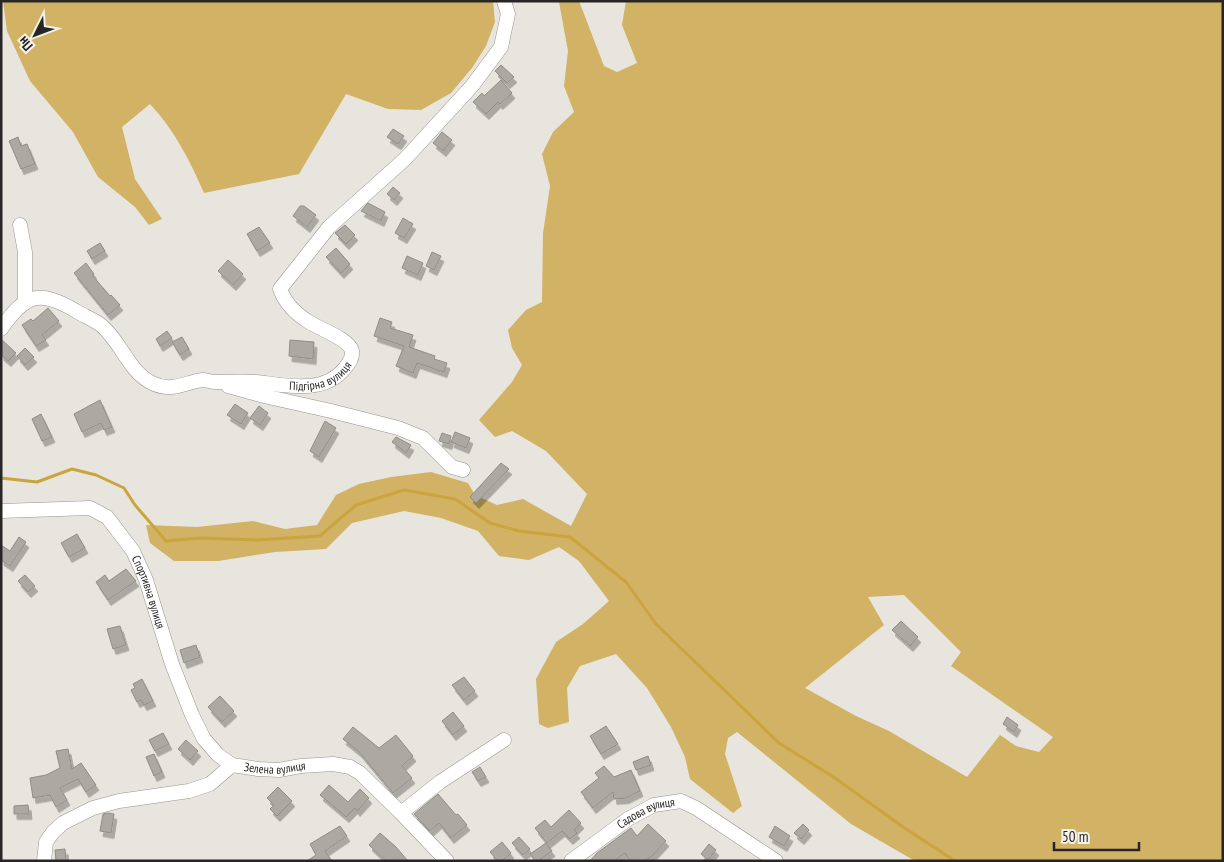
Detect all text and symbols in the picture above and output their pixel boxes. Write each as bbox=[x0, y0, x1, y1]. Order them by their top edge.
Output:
north arrow bbox=[10, 10, 60, 60]
text: Пн bbox=[14, 33, 37, 55]
street label: Підгірна вулиця bbox=[289, 358, 355, 393]
street label: Спортивна вулиця bbox=[129, 553, 169, 631]
street label: Зелена вулиця bbox=[243, 758, 306, 777]
street label: Садова вулиця bbox=[614, 794, 676, 832]
scale bar bbox=[1054, 820, 1139, 852]
text: 50 m bbox=[1062, 827, 1088, 846]

